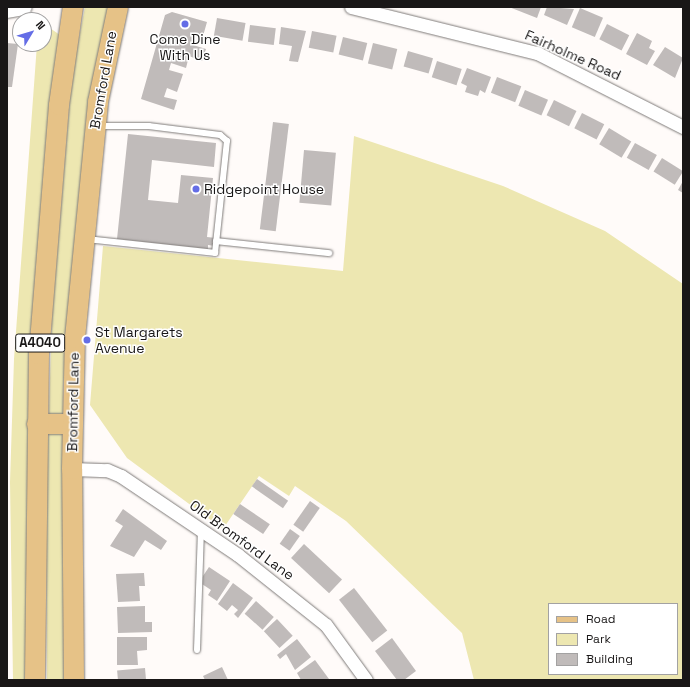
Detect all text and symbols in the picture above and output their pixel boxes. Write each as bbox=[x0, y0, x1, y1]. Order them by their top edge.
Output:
north arrow bbox=[12, 12, 52, 52]
text: N bbox=[33, 18, 48, 32]
marker: Come Dine With Us bbox=[180, 19, 190, 29]
street label: Fairholme Road bbox=[522, 26, 624, 84]
street label: Bromford Lane bbox=[86, 30, 120, 130]
place label: Come Dine With Us bbox=[149, 31, 221, 64]
place label: Ridgepoint House bbox=[204, 181, 324, 197]
marker: Ridgepoint House bbox=[191, 184, 201, 194]
place label: St Margarets Avenue bbox=[95, 324, 183, 356]
road number: A4040 bbox=[15, 332, 65, 354]
marker: St Margarets Avenue bbox=[82, 335, 92, 345]
street label: Bromford Lane bbox=[64, 352, 82, 452]
street label: Old Bromford Lane bbox=[187, 496, 297, 584]
legend bbox=[548, 603, 678, 675]
text: Road bbox=[586, 611, 615, 627]
text: Park bbox=[586, 631, 611, 647]
text: Building bbox=[586, 651, 633, 667]

